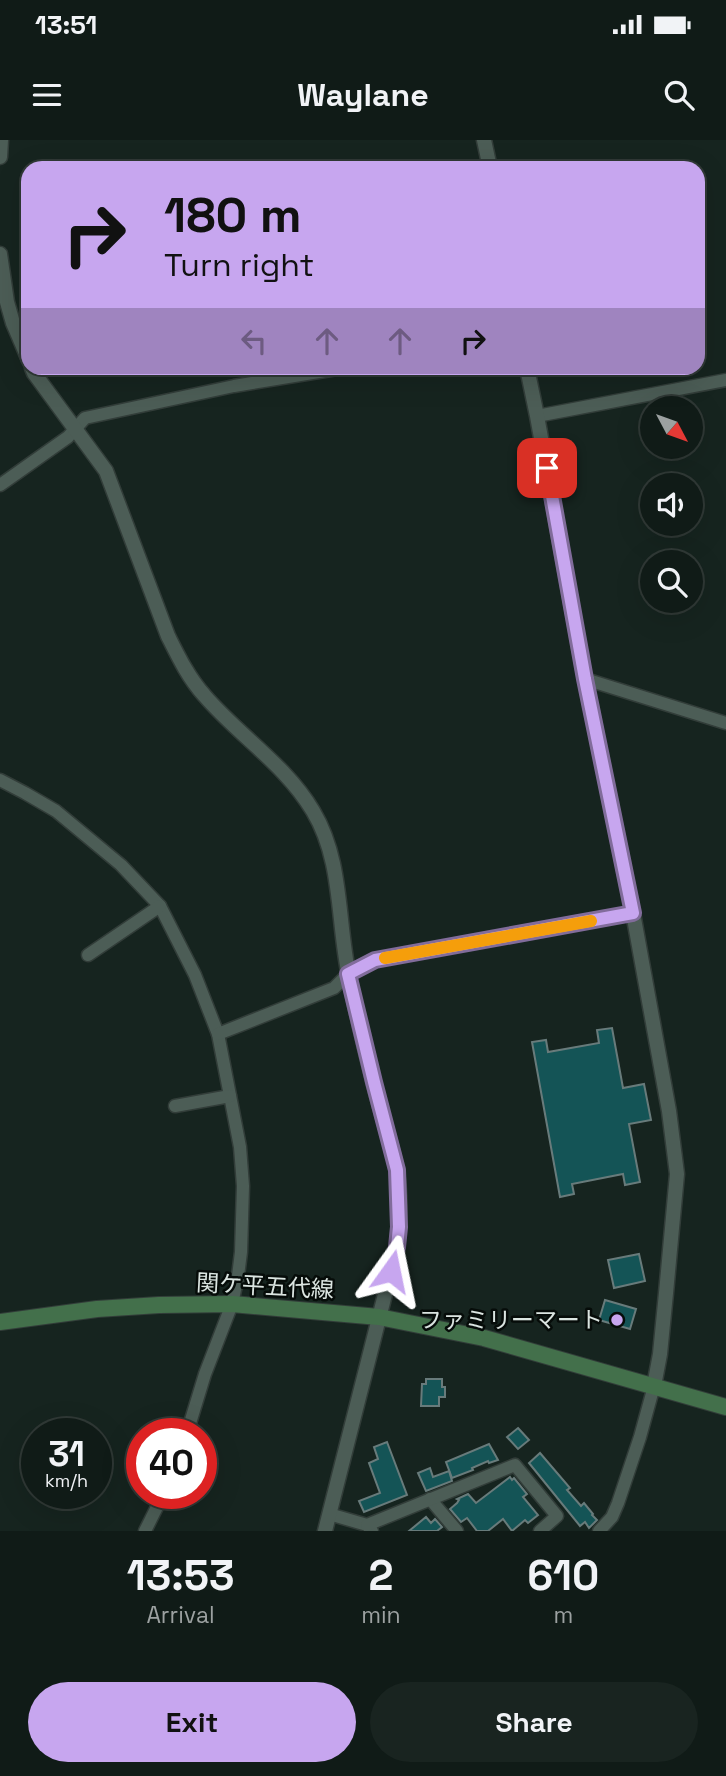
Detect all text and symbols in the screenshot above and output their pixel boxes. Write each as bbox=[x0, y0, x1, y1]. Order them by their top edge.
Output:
text: 13:51 bbox=[35, 8, 97, 42]
text: Waylane bbox=[297, 75, 429, 115]
icon: menu bbox=[28, 76, 66, 114]
icon: search bbox=[660, 76, 698, 114]
text: 180 m bbox=[164, 184, 302, 246]
icon: right bbox=[49, 189, 140, 280]
text: Turn right bbox=[164, 245, 314, 285]
icon: left bbox=[235, 322, 273, 360]
icon: ahead bbox=[308, 322, 346, 360]
icon: ahead bbox=[381, 322, 419, 360]
icon: right bbox=[454, 322, 492, 360]
north arrow bbox=[640, 396, 704, 458]
map controls bbox=[640, 396, 703, 613]
pin bbox=[517, 438, 577, 498]
icon: arrive bbox=[528, 449, 566, 487]
button: sound bbox=[640, 473, 703, 536]
button: search bbox=[640, 550, 703, 613]
position arrow bbox=[354, 1234, 428, 1308]
street label: 関ケ平五代線 bbox=[195, 1267, 335, 1305]
place label: ファミリーマート bbox=[419, 1305, 603, 1335]
marker: ファミリーマート bbox=[609, 1312, 625, 1328]
speed limit sign: 40 bbox=[126, 1418, 217, 1509]
text: 31 bbox=[48, 1432, 85, 1476]
text: km/h bbox=[45, 1469, 88, 1492]
text: 13:53 bbox=[127, 1549, 234, 1602]
text: 2 bbox=[368, 1549, 393, 1602]
text: 610 bbox=[527, 1549, 599, 1602]
text: Arrival bbox=[146, 1600, 215, 1630]
text: min bbox=[361, 1600, 401, 1630]
text: m bbox=[553, 1600, 573, 1630]
button: Exit bbox=[28, 1682, 356, 1762]
button: Share bbox=[370, 1682, 698, 1762]

